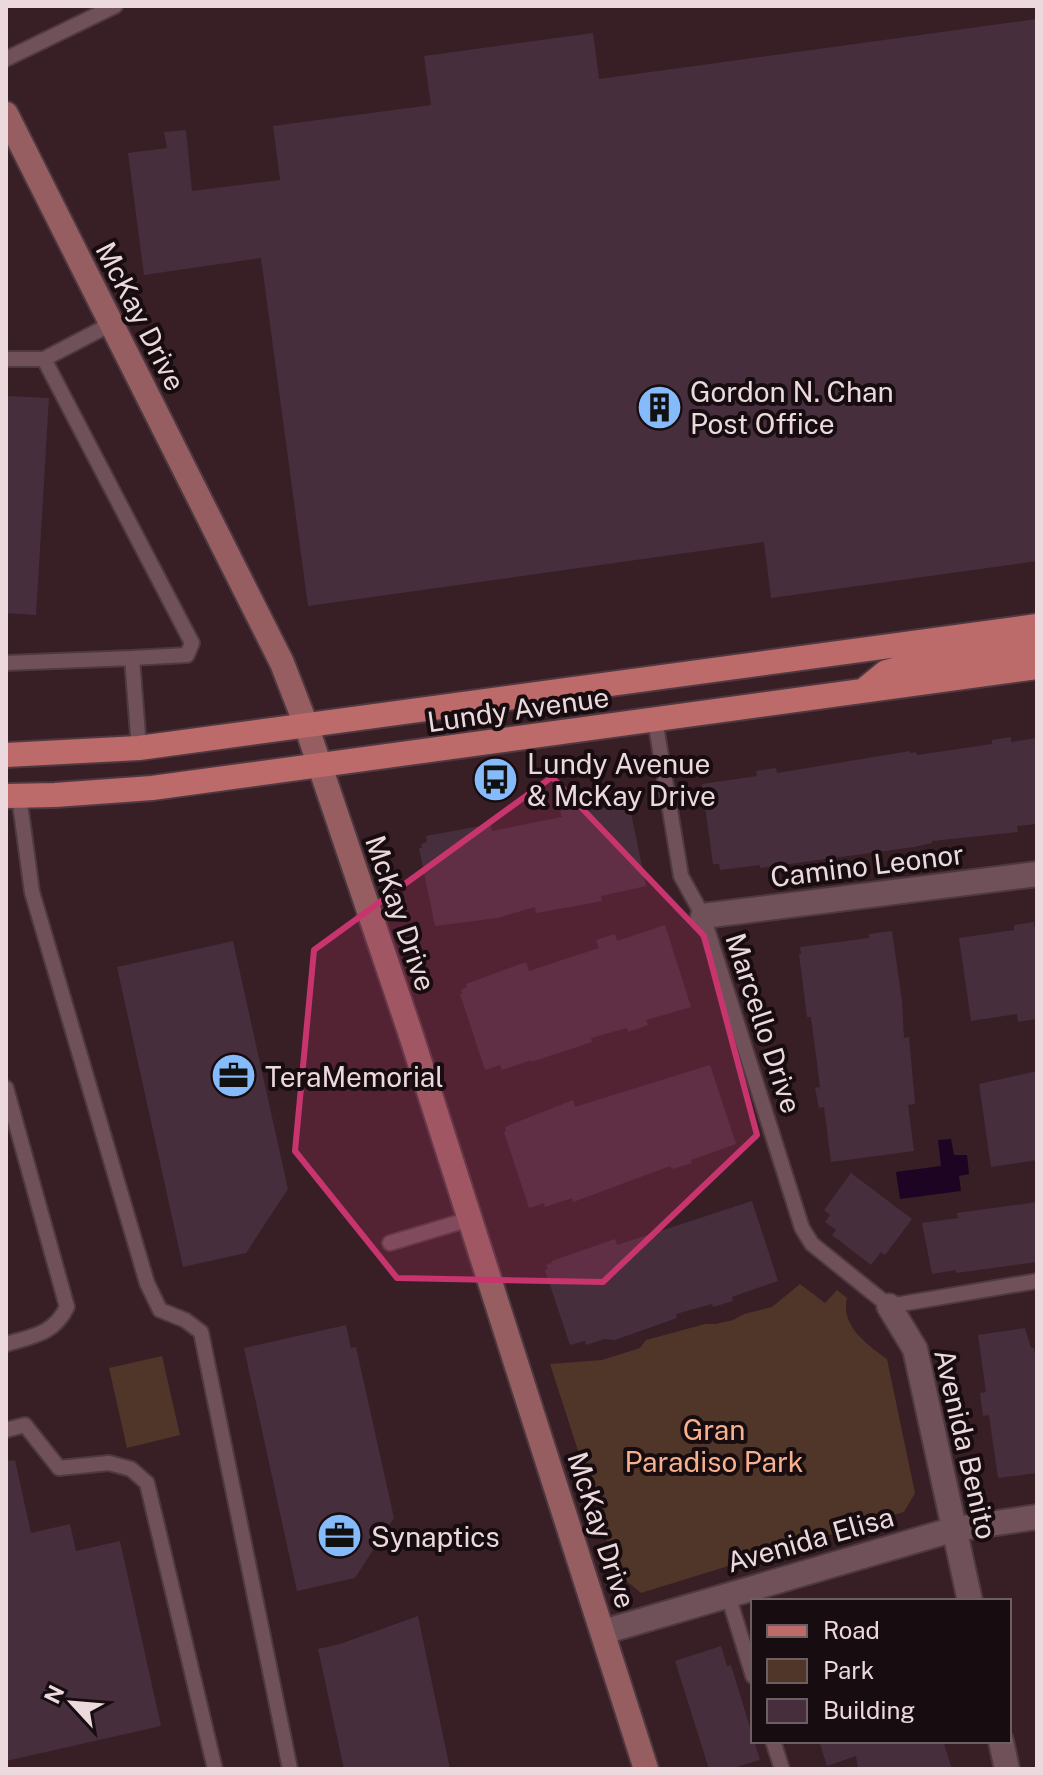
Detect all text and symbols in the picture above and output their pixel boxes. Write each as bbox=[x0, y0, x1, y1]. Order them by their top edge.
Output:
street label: McKay Drive bbox=[89, 236, 193, 396]
place label: Gordon N. Chan Post Office bbox=[690, 375, 894, 440]
building icon: Gordon N. Chan Post Office bbox=[635, 383, 683, 431]
street label: Lundy Avenue bbox=[425, 680, 611, 738]
place label: Lundy Avenue & McKay Drive bbox=[527, 747, 716, 812]
bus stop icon: Lundy Avenue & McKay Drive bbox=[472, 755, 520, 803]
street label: McKay Drive bbox=[359, 831, 443, 995]
street label: Camino Leonor bbox=[768, 837, 966, 893]
street label: Marcello Drive bbox=[719, 929, 809, 1117]
office icon: TeraMemorial bbox=[210, 1052, 258, 1100]
place label: TeraMemorial bbox=[265, 1060, 444, 1093]
street label: Avenida Benito bbox=[928, 1346, 1004, 1542]
park label: Gran Paradiso Park bbox=[624, 1413, 804, 1478]
street label: McKay Drive bbox=[561, 1448, 643, 1612]
street label: Avenida Elisa bbox=[723, 1499, 897, 1579]
office icon: Synaptics bbox=[316, 1512, 364, 1560]
place label: Synaptics bbox=[371, 1520, 500, 1553]
legend bbox=[751, 1599, 1011, 1743]
text: Road bbox=[823, 1616, 880, 1644]
text: Park bbox=[823, 1656, 874, 1684]
north arrow bbox=[32, 1663, 112, 1743]
text: N bbox=[39, 1681, 69, 1708]
text: Building bbox=[823, 1696, 915, 1724]

